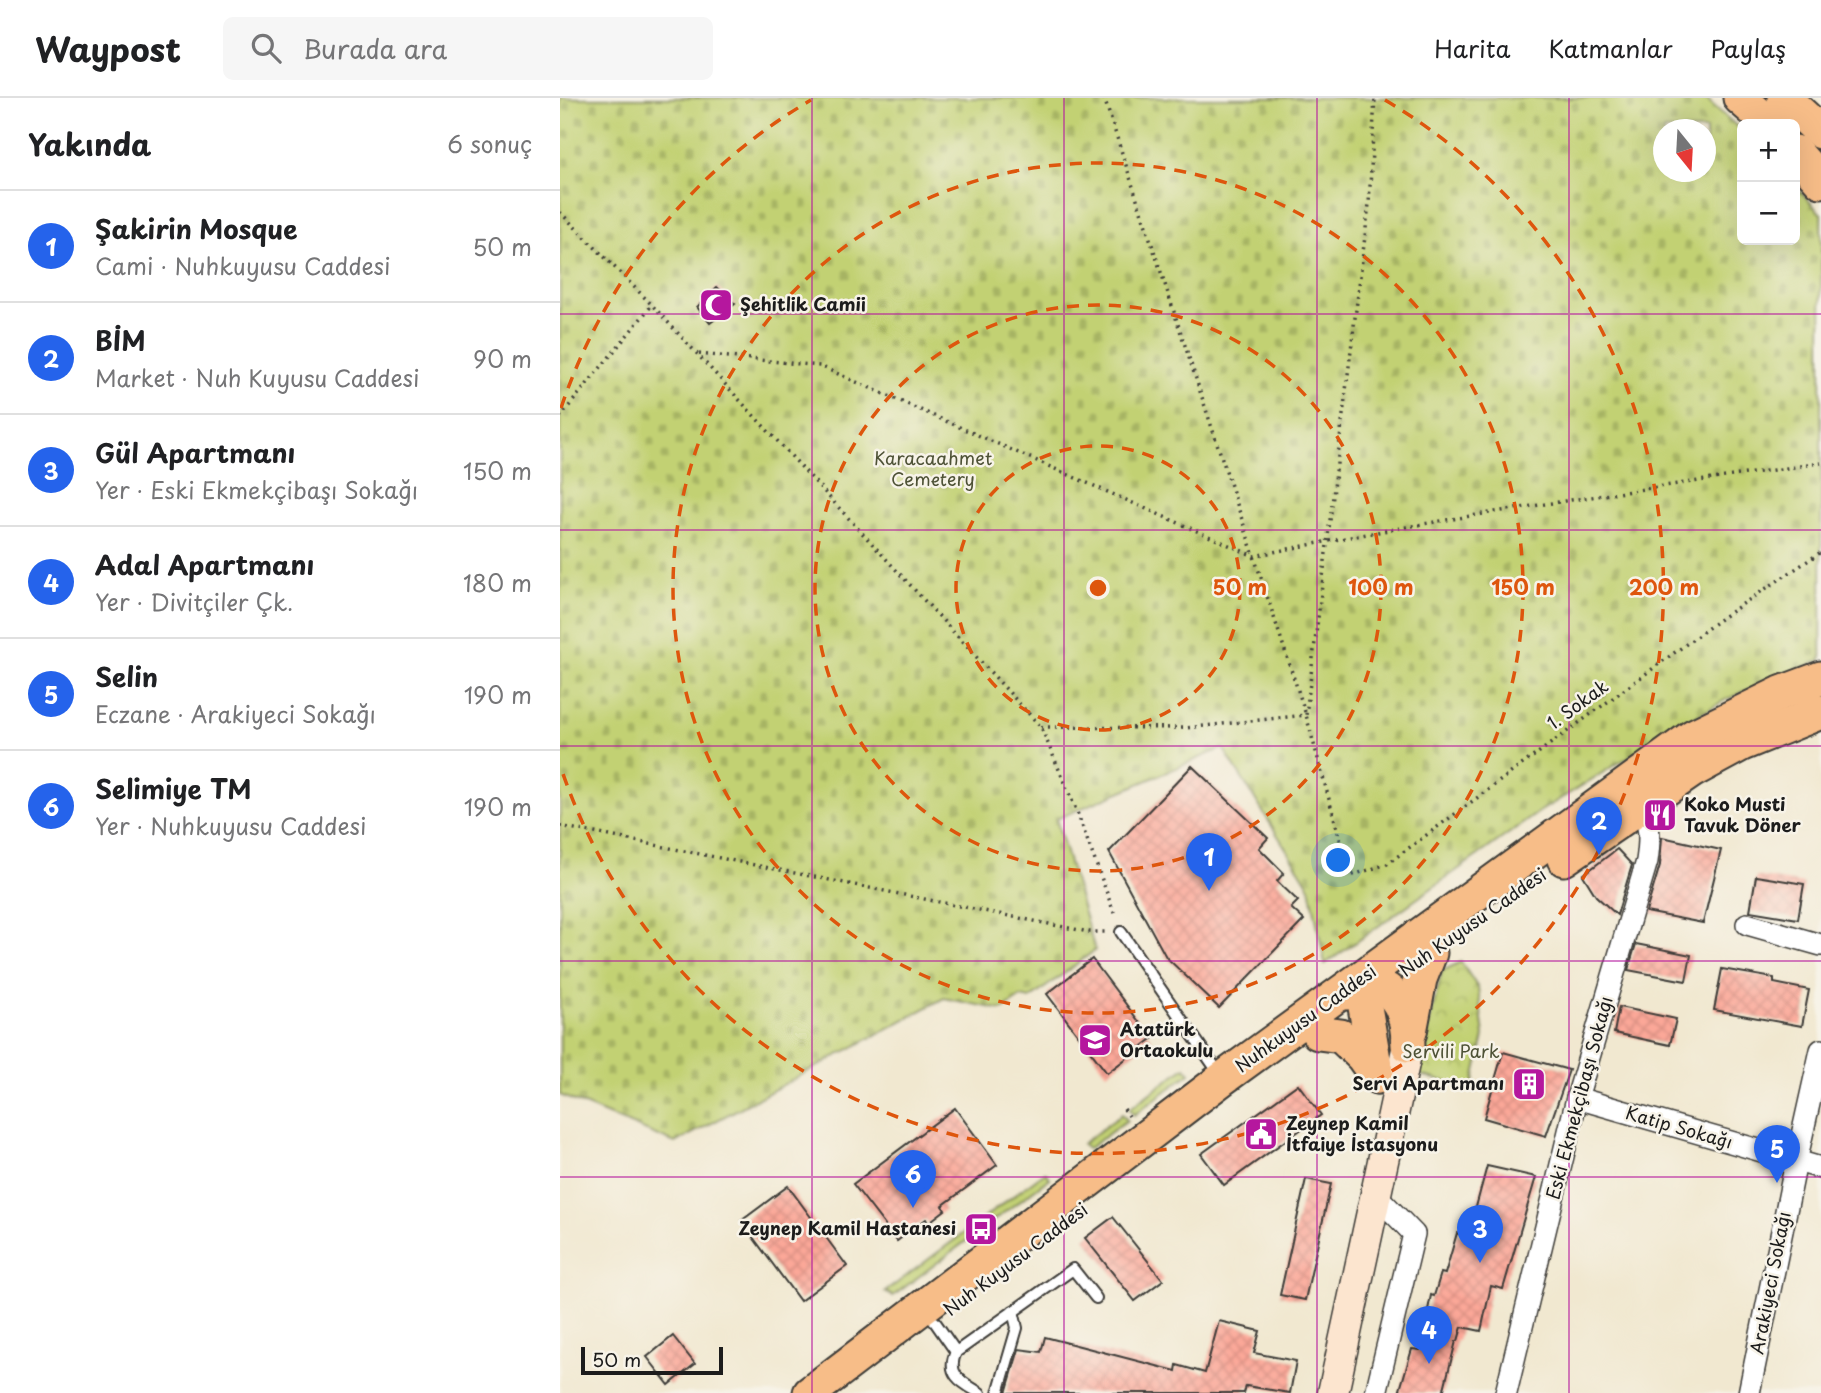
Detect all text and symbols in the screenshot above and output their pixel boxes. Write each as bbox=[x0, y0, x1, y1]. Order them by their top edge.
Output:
search box bbox=[223, 17, 713, 80]
text: Waypost bbox=[35, 23, 181, 73]
icon: search bbox=[247, 29, 285, 67]
text: Burada ara bbox=[303, 29, 447, 68]
text: Harita bbox=[1434, 30, 1511, 66]
text: Katmanlar bbox=[1549, 30, 1673, 66]
text: Paylaş bbox=[1711, 30, 1786, 66]
north arrow bbox=[1653, 119, 1716, 182]
map controls bbox=[1737, 119, 1800, 245]
button: + bbox=[1737, 119, 1800, 182]
text: Yakında bbox=[28, 121, 151, 166]
text: 6 sonuç bbox=[447, 126, 532, 161]
button: − bbox=[1737, 182, 1800, 245]
text: Şakirin Mosque bbox=[95, 209, 298, 248]
text: 1 bbox=[46, 229, 57, 264]
text: 50 m bbox=[472, 229, 532, 264]
text: Cami · Nuhkuyusu Caddesi bbox=[95, 248, 391, 283]
mosque icon: Şehitlik Camii bbox=[697, 286, 735, 324]
place label: Şehitlik Camii bbox=[740, 290, 866, 317]
text: BİM bbox=[95, 321, 146, 360]
text: 2 bbox=[43, 341, 59, 376]
text: 90 m bbox=[473, 341, 532, 376]
text: Market · Nuh Kuyusu Caddesi bbox=[95, 360, 419, 395]
text: Gül Apartmanı bbox=[95, 433, 295, 472]
park label: Karacaahmet Cemetery bbox=[874, 444, 993, 492]
text: 3 bbox=[43, 453, 59, 488]
text: 150 m bbox=[463, 453, 532, 488]
text: Yer · Eski Ekmekçibaşı Sokağı bbox=[95, 472, 418, 507]
text: Adal Apartmanı bbox=[95, 545, 314, 584]
text: 4 bbox=[43, 565, 59, 600]
text: 180 m bbox=[463, 565, 532, 600]
text: 50 m bbox=[1213, 570, 1267, 602]
text: 100 m bbox=[1348, 570, 1414, 602]
text: 150 m bbox=[1491, 570, 1555, 602]
text: 200 m bbox=[1629, 570, 1699, 602]
centre of rings bbox=[1086, 576, 1110, 600]
text: Yer · Divitçiler Çk. bbox=[95, 584, 293, 619]
text: Selin bbox=[95, 657, 158, 696]
street label: 1. Sokak bbox=[1541, 672, 1613, 735]
text: 5 bbox=[44, 677, 58, 712]
text: 190 m bbox=[464, 677, 532, 712]
text: Eczane · Arakiyeci Sokağı bbox=[95, 696, 376, 731]
text: Selimiye TM bbox=[95, 769, 252, 808]
text: 6 bbox=[43, 789, 59, 824]
text: 190 m bbox=[464, 789, 532, 824]
place label: Koko Musti Tavuk Döner bbox=[1684, 790, 1802, 838]
restaurant icon: Koko Musti Tavuk Döner bbox=[1641, 796, 1679, 834]
pin: 2 bbox=[1576, 797, 1622, 855]
text: Yer · Nuhkuyusu Caddesi bbox=[95, 808, 366, 843]
pin: 1 bbox=[1186, 833, 1232, 891]
your location bbox=[1321, 843, 1355, 877]
street label: Nuh Kuyusu Caddesi bbox=[1393, 861, 1551, 983]
street label: Nuhkuyusu Caddesi bbox=[1229, 957, 1381, 1078]
street label: Eski Ekmekçibaşı Sokağı bbox=[1538, 993, 1619, 1202]
place label: Atatürk Ortaokulu bbox=[1120, 1015, 1214, 1063]
school or university icon: Atatürk Ortaokulu bbox=[1076, 1021, 1114, 1059]
park label: Servili Park bbox=[1402, 1037, 1500, 1064]
building icon: Servi Apartmanı bbox=[1510, 1065, 1548, 1103]
place label: Servi Apartmanı bbox=[1352, 1069, 1504, 1096]
street label: Katip Sokağı bbox=[1623, 1098, 1736, 1155]
place label: Zeynep Kamil İtfaiye İstasyonu bbox=[1286, 1109, 1438, 1157]
public building icon: Zeynep Kamil İtfaiye İstasyonu bbox=[1242, 1115, 1280, 1153]
pin: 5 bbox=[1754, 1125, 1800, 1183]
pin: 6 bbox=[890, 1150, 936, 1208]
street label: Nuh Kuyusu Caddesi bbox=[937, 1195, 1093, 1322]
pin: 3 bbox=[1457, 1205, 1503, 1263]
street label: Arakiyeci Sokağı bbox=[1742, 1209, 1797, 1356]
bus stop icon: Zeynep Kamil Hastanesi bbox=[962, 1210, 1000, 1248]
place label: Zeynep Kamil Hastanesi bbox=[739, 1214, 956, 1241]
pin: 4 bbox=[1406, 1306, 1452, 1364]
scale bar bbox=[581, 1344, 723, 1376]
text: 50 m bbox=[592, 1345, 641, 1373]

